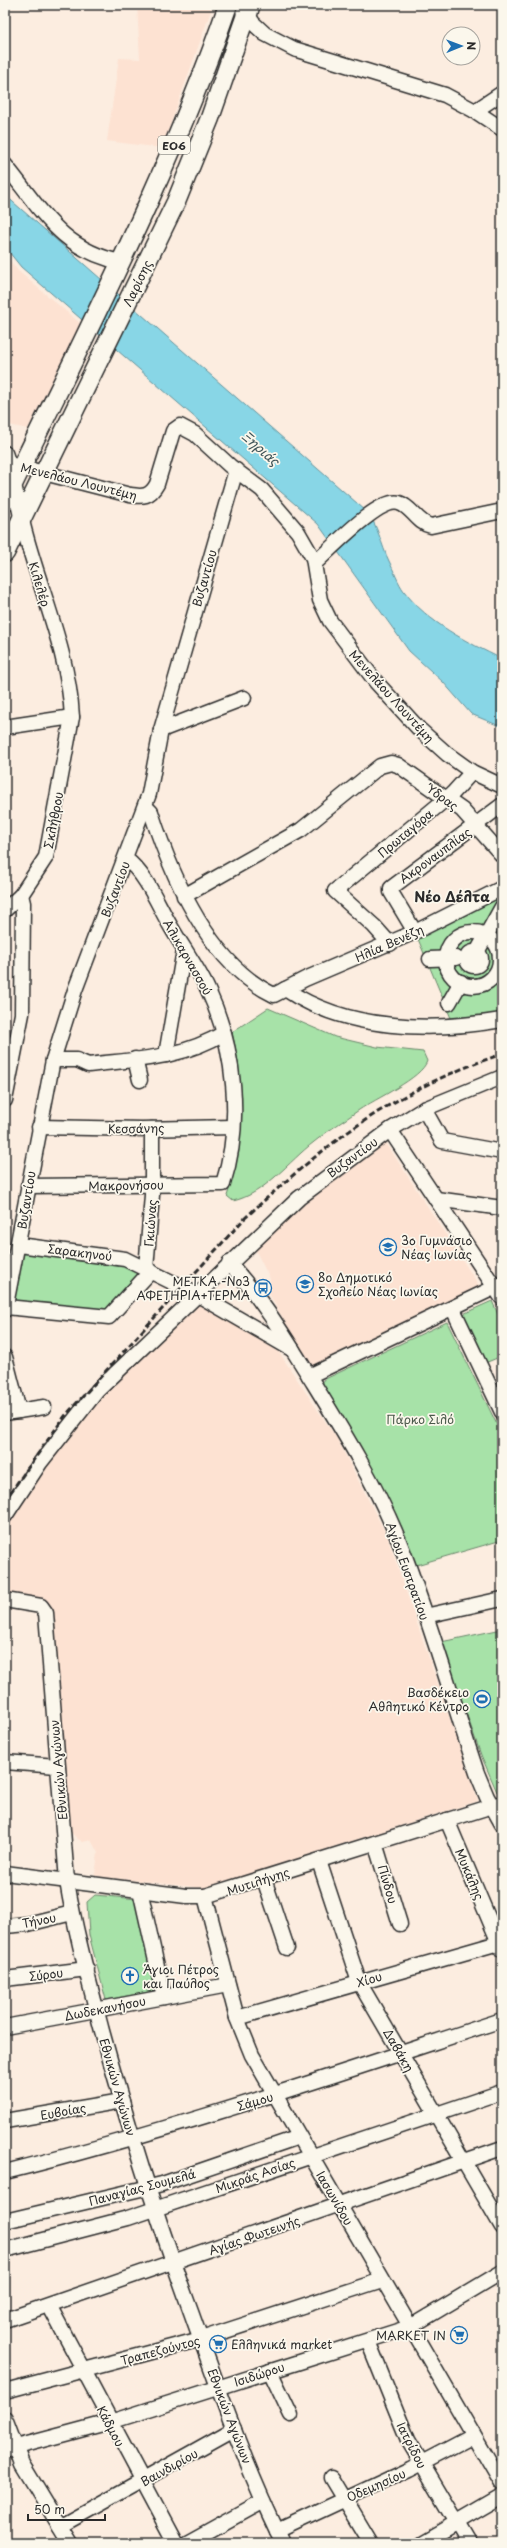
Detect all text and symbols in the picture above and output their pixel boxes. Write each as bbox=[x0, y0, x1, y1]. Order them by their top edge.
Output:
north arrow bbox=[441, 26, 481, 66]
text: N bbox=[463, 41, 480, 51]
road number: ΕΟ6 bbox=[158, 136, 190, 154]
street label: Λαρίσης bbox=[118, 257, 156, 309]
water label: Ξηριάς bbox=[238, 426, 285, 471]
street label: Μενελάου Λουντέμη bbox=[19, 458, 139, 504]
street label: Βυζαντίου bbox=[187, 547, 221, 609]
street label: Κιλελέρ bbox=[25, 559, 55, 609]
street label: Μενελάου Λουντέμη bbox=[345, 646, 439, 746]
street label: Ύδρας bbox=[422, 778, 462, 814]
street label: Σκλήθρου bbox=[39, 790, 67, 850]
street label: Πρωταγόρα bbox=[373, 804, 437, 862]
street label: Ακροναυπλίας bbox=[395, 823, 475, 887]
street label: Βυζαντίου bbox=[96, 858, 134, 920]
district label: Νέο Δέλτα bbox=[414, 886, 490, 907]
street label: Αλικαρνασσού bbox=[159, 916, 217, 998]
street label: Ηλία Βενέζη bbox=[352, 920, 426, 966]
street label: Κεσσάνης bbox=[108, 1119, 164, 1137]
street label: Βυζαντίου bbox=[323, 1132, 381, 1182]
street label: Βυζαντίου bbox=[13, 1169, 40, 1230]
street label: Μακρονήσου bbox=[88, 1175, 164, 1195]
street label: Γκιώνας bbox=[139, 1199, 161, 1247]
place label: 3ο Γυμνάσιο Νέας Ιωνίας bbox=[401, 1231, 472, 1263]
school or university icon: 3ο Γυμνάσιο Νέας Ιωνίας bbox=[378, 1237, 398, 1257]
street label: Σαρακηνού bbox=[47, 1239, 113, 1265]
place label: 8ο Δημοτικό Σχολείο Νέας Ιωνίας bbox=[318, 1268, 438, 1300]
place label: ΜΕΤΚΑ -Νο3 ΑΦΕΤΗΡΙΑ+ΤΕΡΜΑ bbox=[136, 1272, 250, 1304]
school or university icon: 8ο Δημοτικό Σχολείο Νέας Ιωνίας bbox=[295, 1274, 315, 1294]
bus stop icon: ΜΕΤΚΑ -Νο3 ΑΦΕΤΗΡΙΑ+ΤΕΡΜΑ bbox=[253, 1278, 273, 1298]
park label: Πάρκο Σιλό bbox=[386, 1410, 454, 1428]
street label: Αγίου Ευστρατίου bbox=[382, 1519, 434, 1623]
place label: Βασδέκειο Αθλητικό Κέντρο bbox=[369, 1683, 469, 1715]
sports icon: Βασδέκειο Αθλητικό Κέντρο bbox=[472, 1689, 492, 1709]
street label: Εθνικών Αγώνων bbox=[45, 1719, 71, 1821]
street label: Μυκάλης bbox=[451, 1845, 489, 1903]
street label: Μυτιλήνης bbox=[224, 1862, 292, 1900]
street label: Πίνδου bbox=[374, 1862, 402, 1906]
street label: Τήνου bbox=[20, 1908, 58, 1932]
place label: Άγιοι Πέτρος και Παύλος bbox=[143, 1960, 219, 1992]
street label: Σύρου bbox=[28, 1963, 64, 1985]
church icon: Άγιοι Πέτρος και Παύλος bbox=[120, 1966, 140, 1986]
street label: Χίου bbox=[354, 1967, 384, 1991]
street label: Δωδεκανήσου bbox=[63, 1991, 147, 2025]
street label: Δαβάκη bbox=[379, 2025, 419, 2075]
street label: Εθνικών Αγώνων bbox=[95, 2036, 141, 2138]
street label: Σάμου bbox=[235, 2087, 275, 2115]
street label: Ευβοίας bbox=[39, 2098, 87, 2124]
street label: Μικράς Ασίας bbox=[213, 2153, 297, 2197]
street label: Παναγίας Σουμελά bbox=[87, 2164, 197, 2210]
street label: Ιασωνίδου bbox=[312, 2168, 358, 2229]
street label: Αγίας Φωτεινής bbox=[206, 2211, 302, 2259]
supermarket icon: MARKET IN bbox=[449, 2325, 469, 2345]
place label: MARKET IN bbox=[376, 2326, 446, 2344]
street label: Τραπεζούντος bbox=[118, 2331, 202, 2369]
supermarket icon: Ελληνικά market bbox=[208, 2334, 228, 2354]
place label: Ελληνικά market bbox=[231, 2335, 332, 2353]
street label: Ισιδώρου bbox=[231, 2357, 287, 2391]
street label: Εθνικών Αγώνων bbox=[204, 2366, 256, 2466]
street label: Κάδμου bbox=[93, 2402, 129, 2450]
street label: Ιατρίδου bbox=[393, 2419, 431, 2471]
street label: Βαινδιρίου bbox=[137, 2444, 201, 2490]
street label: Οδεμησίου bbox=[344, 2464, 409, 2506]
scale bar bbox=[28, 2496, 105, 2522]
text: 50 m bbox=[34, 2500, 65, 2518]

